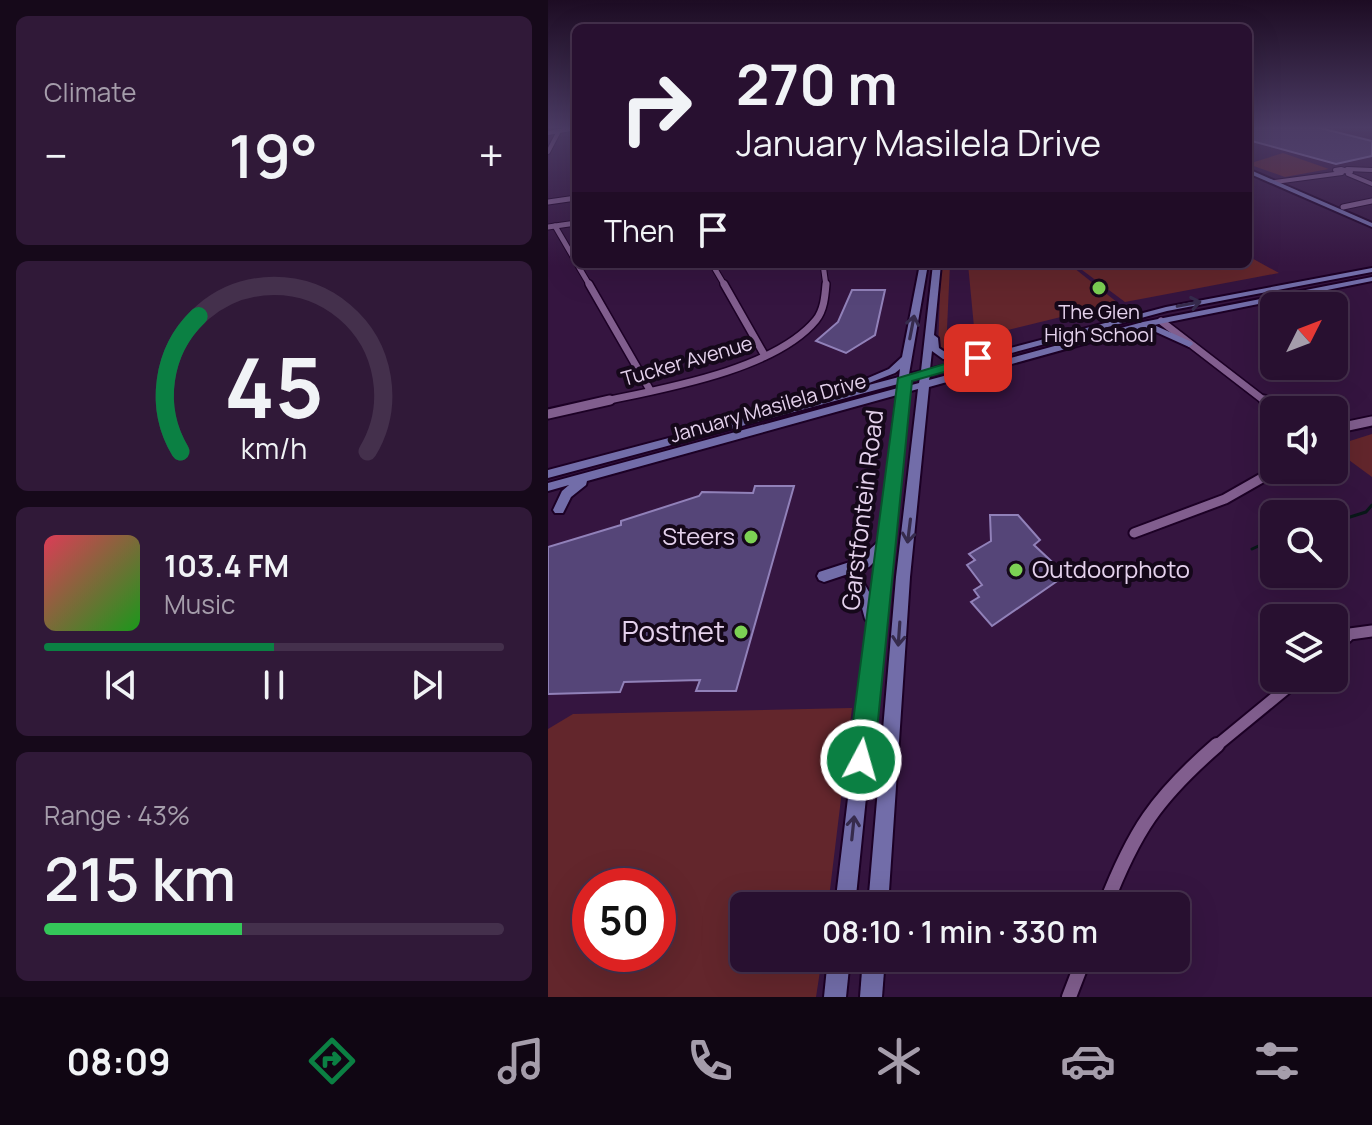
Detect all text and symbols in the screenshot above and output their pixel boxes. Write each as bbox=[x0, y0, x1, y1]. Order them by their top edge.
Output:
text: 270 m bbox=[736, 45, 898, 122]
icon: right bbox=[604, 56, 708, 160]
text: Climate bbox=[44, 74, 136, 110]
text: 19° bbox=[228, 114, 318, 196]
text: January Masilela Drive bbox=[736, 118, 1101, 167]
text: − bbox=[44, 125, 68, 185]
text: + bbox=[479, 125, 504, 185]
icon: arrive bbox=[691, 208, 735, 252]
text: Then bbox=[604, 210, 675, 251]
marker: The Glen High School bbox=[1090, 279, 1108, 297]
north arrow bbox=[1260, 292, 1348, 380]
map controls bbox=[1260, 292, 1348, 692]
one-way arrow bbox=[1176, 296, 1201, 311]
place label: The Glen High School bbox=[1044, 298, 1154, 348]
one-way arrow bbox=[905, 315, 920, 341]
pin bbox=[944, 324, 1012, 392]
text: 45 bbox=[224, 328, 324, 442]
street label: Tucker Avenue bbox=[618, 329, 755, 392]
icon: arrive bbox=[956, 336, 1000, 380]
street label: January Masilela Drive bbox=[667, 367, 869, 448]
button: sound bbox=[1260, 396, 1348, 484]
street label: Garstfontein Road bbox=[833, 408, 890, 612]
text: km/h bbox=[241, 429, 307, 468]
button: search bbox=[1260, 500, 1348, 588]
one-way arrow bbox=[901, 518, 916, 543]
place label: Steers bbox=[662, 519, 735, 552]
marker: Steers bbox=[742, 528, 760, 546]
text: 103.4 FM bbox=[164, 545, 289, 586]
place label: Outdoorphoto bbox=[1032, 552, 1190, 585]
marker: Outdoorphoto bbox=[1007, 561, 1025, 579]
text: Music bbox=[164, 586, 235, 622]
button: layers bbox=[1260, 604, 1348, 692]
place label: Postnet bbox=[622, 612, 725, 650]
one-way arrow bbox=[891, 620, 906, 647]
marker: Postnet bbox=[732, 623, 750, 641]
icon: previous bbox=[99, 663, 143, 707]
icon: pause bbox=[252, 663, 296, 707]
icon: next bbox=[405, 663, 449, 707]
position arrow bbox=[819, 718, 903, 802]
text: Range · 43% bbox=[44, 797, 190, 833]
one-way arrow bbox=[846, 816, 861, 842]
text: 215 km bbox=[44, 837, 236, 919]
speed limit sign: 50 bbox=[572, 868, 676, 972]
text: 08:10 · 1 min · 330 m bbox=[822, 911, 1098, 952]
icon: directions bbox=[304, 1033, 360, 1089]
icon: music bbox=[493, 1033, 549, 1089]
icon: phone bbox=[682, 1033, 738, 1089]
icon: climate bbox=[871, 1033, 927, 1089]
icon: car bbox=[1060, 1033, 1116, 1089]
icon: filters bbox=[1249, 1033, 1305, 1089]
text: 08:09 bbox=[67, 1037, 171, 1086]

